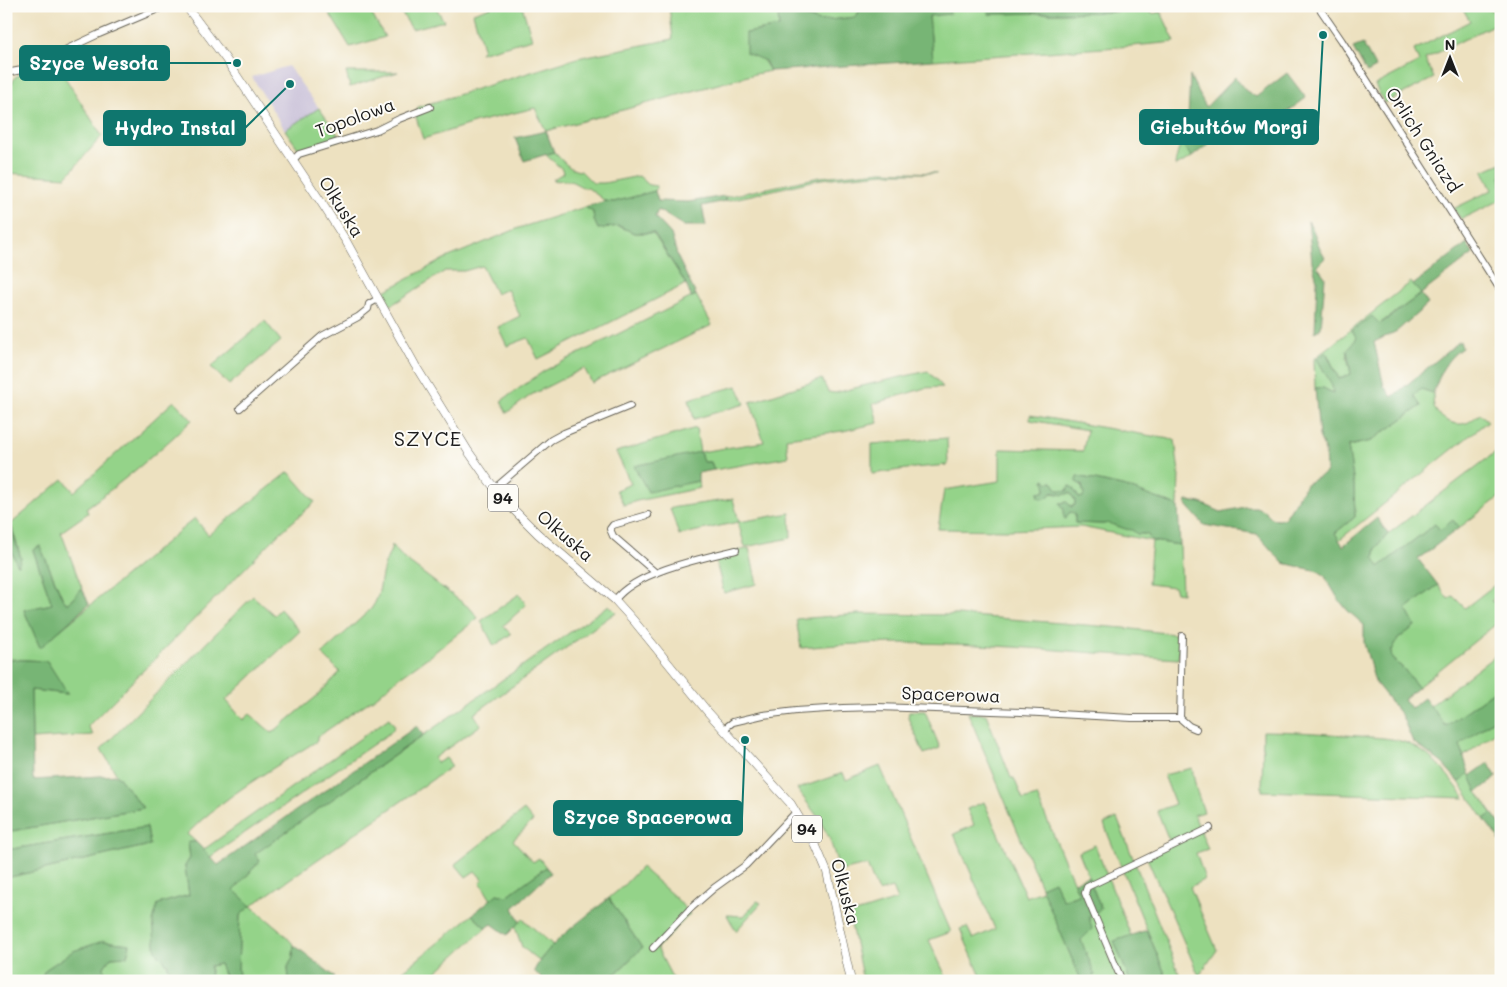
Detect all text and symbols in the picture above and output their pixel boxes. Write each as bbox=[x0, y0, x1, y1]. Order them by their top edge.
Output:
north arrow bbox=[1424, 32, 1474, 82]
text: N bbox=[1445, 35, 1455, 54]
callout: Szyce Wesoła bbox=[20, 46, 169, 80]
text: Szyce Wesoła bbox=[29, 50, 159, 75]
street label: Orlich Gniazd bbox=[1381, 82, 1467, 197]
street label: Topolowa bbox=[312, 92, 398, 143]
callout: Giebułtów Morgi bbox=[1140, 110, 1318, 144]
callout: Hydro Instal bbox=[104, 111, 245, 145]
text: Giebułtów Morgi bbox=[1150, 114, 1308, 139]
text: Hydro Instal bbox=[114, 115, 236, 140]
street label: Olkuska bbox=[314, 171, 370, 242]
district label: SZYCE bbox=[394, 425, 462, 451]
road number: 94 bbox=[488, 484, 518, 512]
street label: Olkuska bbox=[532, 504, 599, 567]
street label: Spacerowa bbox=[901, 680, 1001, 708]
callout: Szyce Spacerowa bbox=[554, 801, 742, 835]
text: Szyce Spacerowa bbox=[564, 804, 732, 829]
road number: 94 bbox=[792, 816, 822, 842]
street label: Olkuska bbox=[826, 856, 866, 928]

